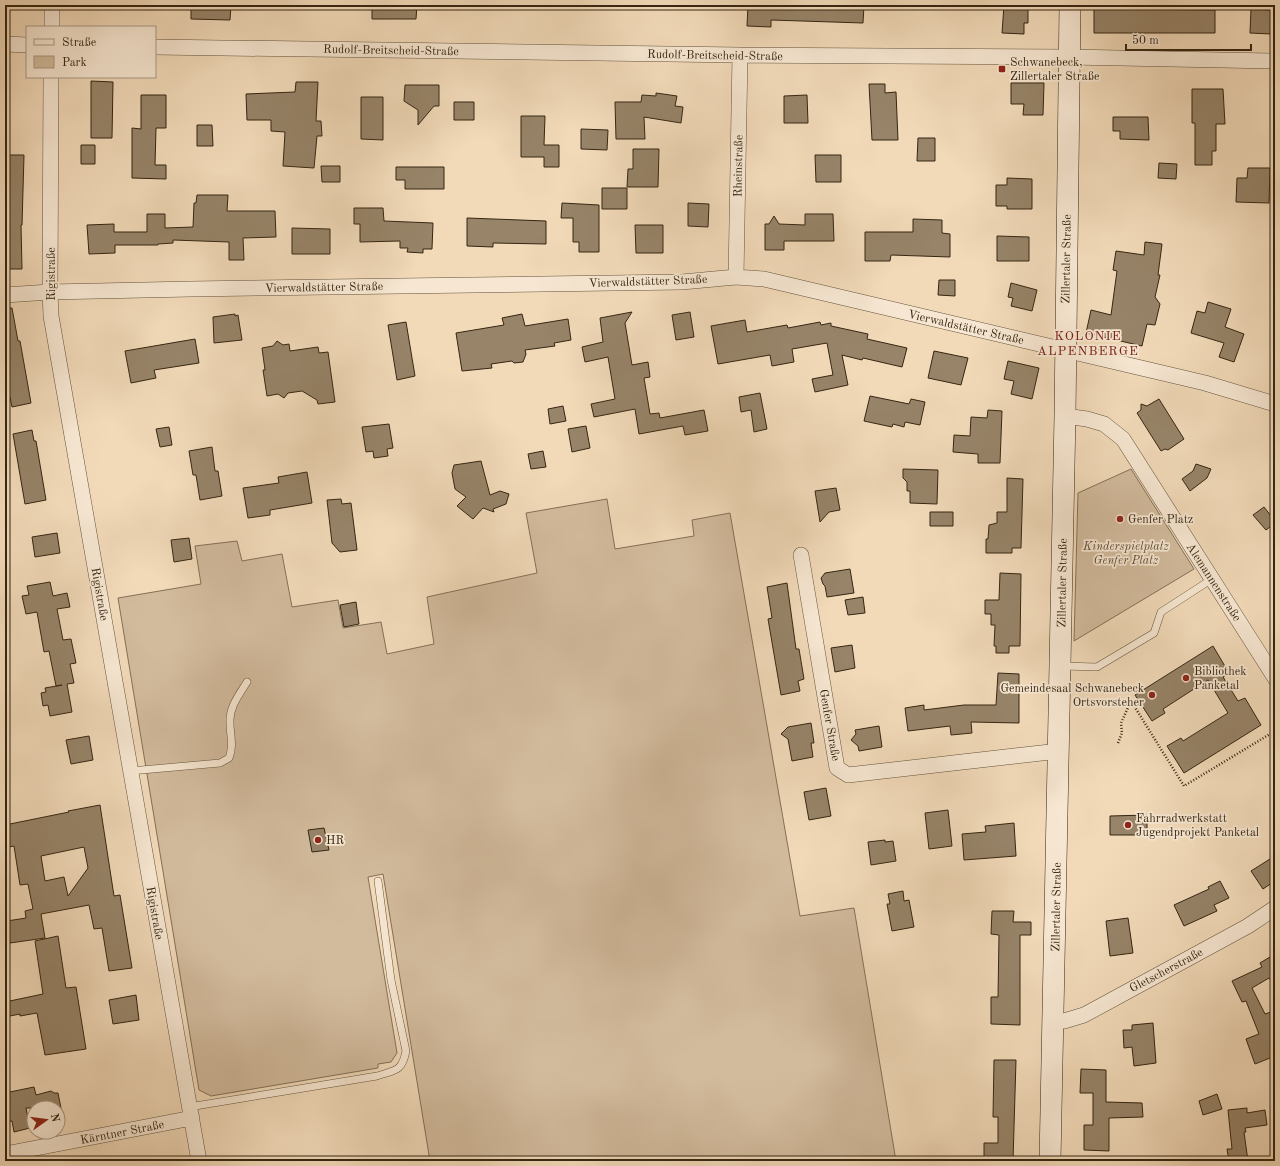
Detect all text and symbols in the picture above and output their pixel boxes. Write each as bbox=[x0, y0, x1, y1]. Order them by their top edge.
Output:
legend bbox=[26, 26, 156, 78]
scale bar bbox=[1126, 26, 1251, 52]
text: 50 m bbox=[1132, 34, 1159, 47]
text: Straße bbox=[62, 37, 97, 49]
street label: Rudolf-Breitscheid-Straße bbox=[323, 44, 459, 58]
street label: Rudolf-Breitscheid-Straße bbox=[647, 49, 783, 63]
text: Park bbox=[62, 57, 87, 69]
place label: Schwanebeck, Zillertaler Straße bbox=[1010, 57, 1100, 83]
marker: Schwanebeck, Zillertaler Straße bbox=[997, 64, 1007, 74]
street label: Rheinstraße bbox=[732, 134, 746, 197]
street label: Zillertaler Straße bbox=[1060, 214, 1074, 304]
street label: Rigistraße bbox=[46, 247, 58, 301]
street label: Vierwaldstätter Straße bbox=[589, 274, 708, 290]
street label: Vierwaldstätter Straße bbox=[265, 281, 384, 295]
street label: Vierwaldstätter Straße bbox=[907, 309, 1025, 347]
district label: KOLONIE ALPENBERGE bbox=[1037, 330, 1139, 358]
marker: Genfer Platz bbox=[1115, 514, 1125, 524]
place label: Genfer Platz bbox=[1128, 514, 1193, 526]
street label: Zillertaler Straße bbox=[1056, 538, 1070, 628]
park label: Kinderspielplatz Genfer Platz bbox=[1082, 541, 1169, 567]
street label: Alemannenstraße bbox=[1184, 541, 1243, 624]
street label: Rigistraße bbox=[88, 567, 110, 622]
place label: Bibliothek Panketal bbox=[1194, 666, 1247, 692]
marker: Bibliothek Panketal bbox=[1181, 673, 1191, 683]
place label: Gemeindesaal Schwanebeck Ortsvorsteher bbox=[1000, 683, 1144, 709]
street label: Genfer Straße bbox=[817, 688, 841, 762]
marker: Gemeindesaal Schwanebeck Ortsvorsteher bbox=[1147, 690, 1157, 700]
place label: Fahrradwerkstatt Jugendprojekt Panketal bbox=[1136, 813, 1259, 839]
marker: Fahrradwerkstatt Jugendprojekt Panketal bbox=[1123, 820, 1133, 830]
marker: HR bbox=[313, 835, 323, 845]
place label: HR bbox=[326, 835, 344, 847]
street label: Zillertaler Straße bbox=[1050, 862, 1064, 952]
street label: Rigistraße bbox=[143, 886, 165, 941]
street label: Gletscherstraße bbox=[1128, 946, 1206, 995]
north arrow bbox=[26, 1100, 66, 1140]
text: N bbox=[48, 1113, 61, 1124]
street label: Kärntner Straße bbox=[79, 1119, 166, 1147]

